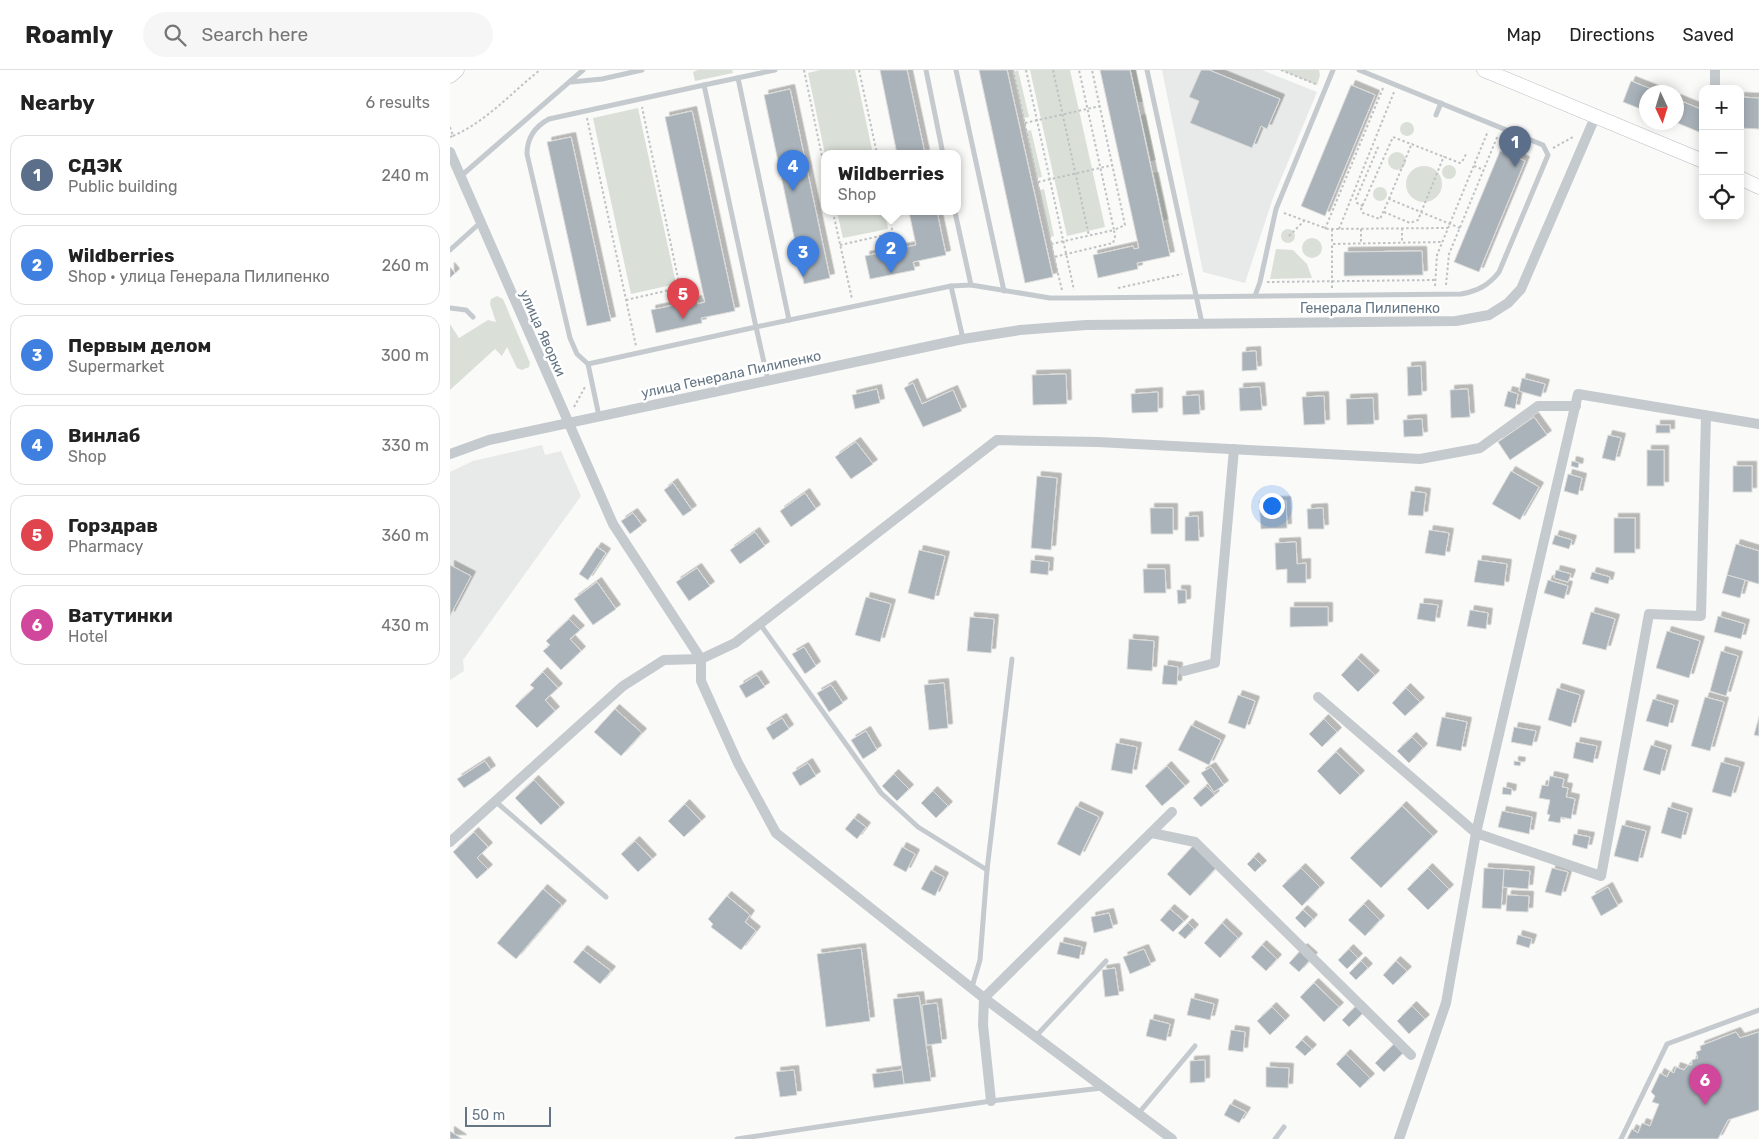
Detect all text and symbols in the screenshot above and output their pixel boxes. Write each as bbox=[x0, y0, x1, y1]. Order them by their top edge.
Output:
search box bbox=[143, 12, 493, 57]
text: Roamly bbox=[25, 21, 113, 49]
icon: search bbox=[161, 21, 189, 49]
text: Search here bbox=[201, 23, 308, 46]
text: Map bbox=[1506, 24, 1541, 46]
text: Directions bbox=[1569, 24, 1655, 46]
text: Saved bbox=[1683, 24, 1734, 46]
north arrow bbox=[1639, 85, 1684, 130]
map controls bbox=[1699, 85, 1744, 220]
button: + bbox=[1699, 85, 1744, 130]
text: Nearby bbox=[20, 90, 95, 115]
text: 6 results bbox=[365, 93, 430, 112]
pin: 1 bbox=[1499, 126, 1531, 167]
button: − bbox=[1699, 130, 1744, 175]
pin: 4 bbox=[777, 150, 809, 191]
popup bbox=[821, 150, 961, 215]
text: СДЭК bbox=[68, 154, 123, 177]
text: Wildberries bbox=[838, 162, 944, 185]
text: 1 bbox=[33, 166, 41, 185]
text: 240 m bbox=[382, 166, 429, 185]
button: locate bbox=[1699, 175, 1744, 220]
text: Public building bbox=[68, 177, 178, 196]
text: Shop bbox=[838, 185, 876, 204]
pin: 2 bbox=[875, 232, 907, 273]
pin: 3 bbox=[787, 236, 819, 277]
text: Wildberries bbox=[68, 244, 174, 267]
text: 2 bbox=[32, 256, 42, 275]
text: 260 m bbox=[382, 256, 429, 275]
text: Shop · улица Генерала Пилипенко bbox=[68, 267, 330, 286]
pin: 5 bbox=[667, 278, 699, 319]
street label: улица Яворки bbox=[516, 287, 569, 379]
street label: Генерала Пилипенко bbox=[1300, 300, 1440, 317]
text: Первым делом bbox=[68, 334, 211, 357]
text: 3 bbox=[32, 346, 42, 365]
text: 300 m bbox=[381, 346, 429, 365]
street label: улица Генерала Пилипенко bbox=[639, 347, 823, 402]
text: Supermarket bbox=[68, 357, 164, 376]
text: Винлаб bbox=[68, 424, 140, 447]
text: 4 bbox=[32, 436, 42, 455]
text: 330 m bbox=[381, 436, 429, 455]
text: Shop bbox=[68, 447, 106, 466]
your location bbox=[1259, 493, 1285, 519]
text: Горздрав bbox=[68, 514, 158, 537]
text: 5 bbox=[32, 526, 42, 545]
text: 360 m bbox=[381, 526, 429, 545]
text: Pharmacy bbox=[68, 537, 143, 556]
text: Ватутинки bbox=[68, 604, 173, 627]
text: 6 bbox=[32, 616, 42, 635]
text: 430 m bbox=[381, 616, 429, 635]
text: Hotel bbox=[68, 627, 108, 646]
pin: 6 bbox=[1689, 1064, 1721, 1105]
scale bar bbox=[465, 1104, 551, 1127]
text: 50 m bbox=[472, 1107, 505, 1124]

